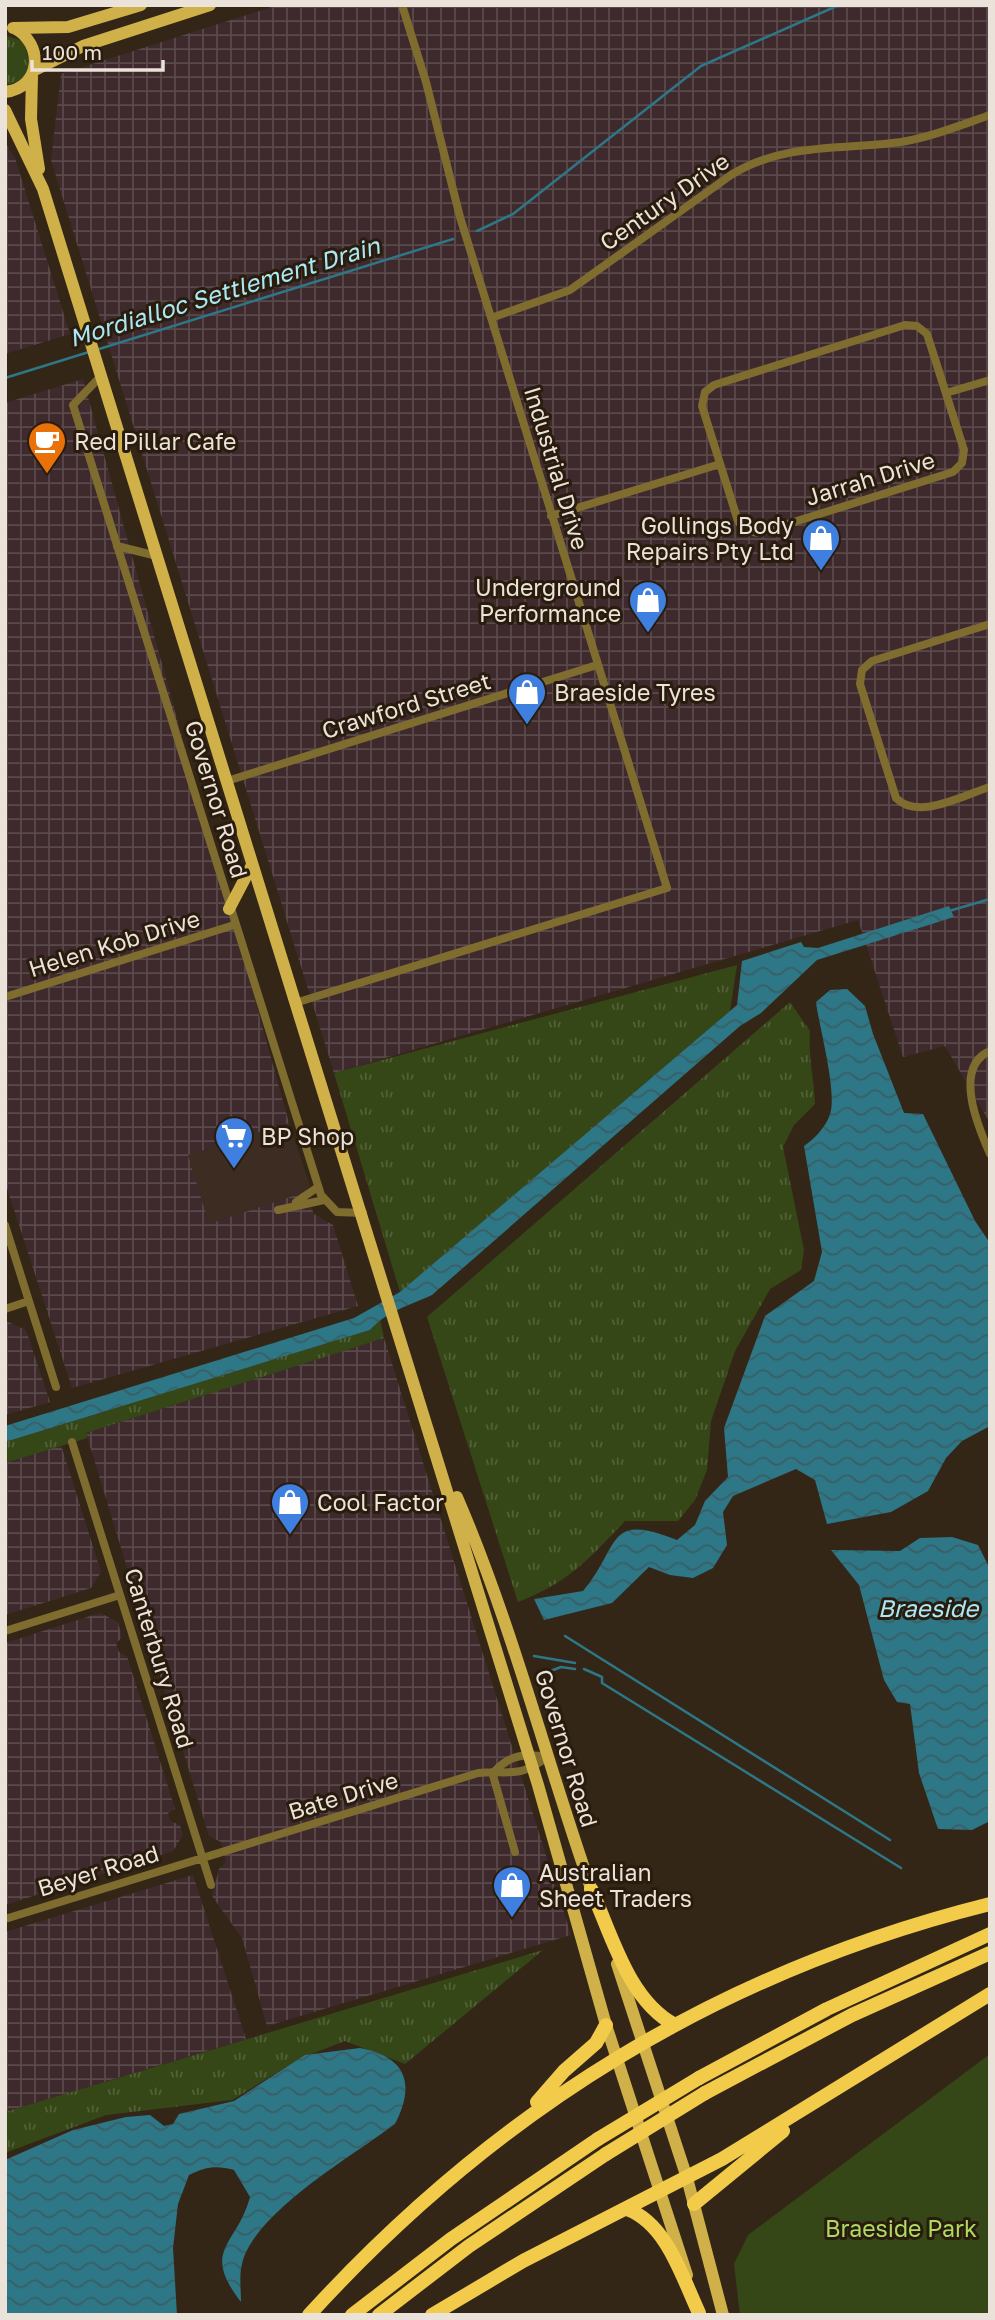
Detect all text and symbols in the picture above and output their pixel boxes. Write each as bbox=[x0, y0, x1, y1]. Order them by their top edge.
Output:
scale bar bbox=[32, 28, 163, 72]
text: 100 m bbox=[42, 39, 102, 65]
street label: Century Drive bbox=[594, 146, 734, 256]
water label: Mordialloc Settlement Drain bbox=[65, 230, 384, 352]
street label: Industrial Drive bbox=[519, 383, 595, 553]
cafe icon: Red Pillar Cafe bbox=[26, 420, 68, 475]
place label: Red Pillar Cafe bbox=[74, 427, 236, 455]
street label: Jarrah Drive bbox=[802, 445, 938, 511]
place label: Gollings Body Repairs Pty Ltd bbox=[626, 511, 794, 565]
shop icon: Gollings Body Repairs Pty Ltd bbox=[800, 517, 842, 572]
place label: Underground Performance bbox=[475, 573, 621, 627]
shop icon: Underground Performance bbox=[627, 579, 669, 634]
street label: Crawford Street bbox=[318, 666, 494, 744]
shop icon: Braeside Tyres bbox=[506, 671, 548, 726]
place label: Braeside Tyres bbox=[554, 678, 716, 706]
street label: Governor Road bbox=[180, 717, 254, 881]
street label: Helen Kob Drive bbox=[25, 904, 203, 982]
supermarket icon: BP Shop bbox=[213, 1115, 255, 1170]
place label: BP Shop bbox=[261, 1122, 354, 1150]
shop icon: Cool Factor bbox=[269, 1481, 311, 1536]
place label: Cool Factor bbox=[317, 1488, 444, 1516]
street label: Canterbury Road bbox=[119, 1565, 201, 1751]
water label: Braeside bbox=[878, 1593, 980, 1622]
street label: Governor Road bbox=[530, 1666, 604, 1830]
street label: Bate Drive bbox=[285, 1765, 401, 1825]
street label: Beyer Road bbox=[34, 1838, 162, 1902]
place label: Australian Sheet Traders bbox=[539, 1858, 692, 1912]
shop icon: Australian Sheet Traders bbox=[491, 1864, 533, 1919]
park label: Braeside Park bbox=[825, 2214, 977, 2242]

